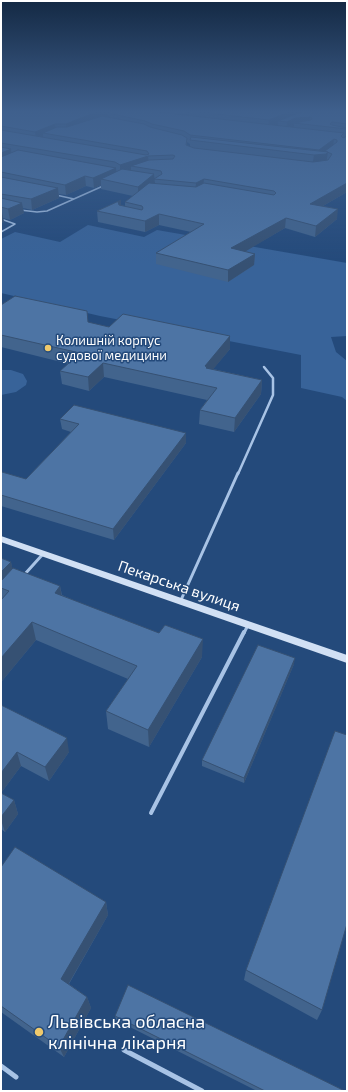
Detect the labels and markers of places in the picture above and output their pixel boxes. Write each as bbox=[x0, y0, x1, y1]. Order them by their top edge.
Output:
place label: Колишній корпус судової медицини bbox=[56, 333, 167, 364]
marker: Колишній корпус судової медицини bbox=[43, 343, 53, 353]
place label: Львівська обласна клінічна лікарня bbox=[48, 1011, 205, 1054]
marker: Львівська обласна клінічна лікарня bbox=[33, 1026, 45, 1038]

